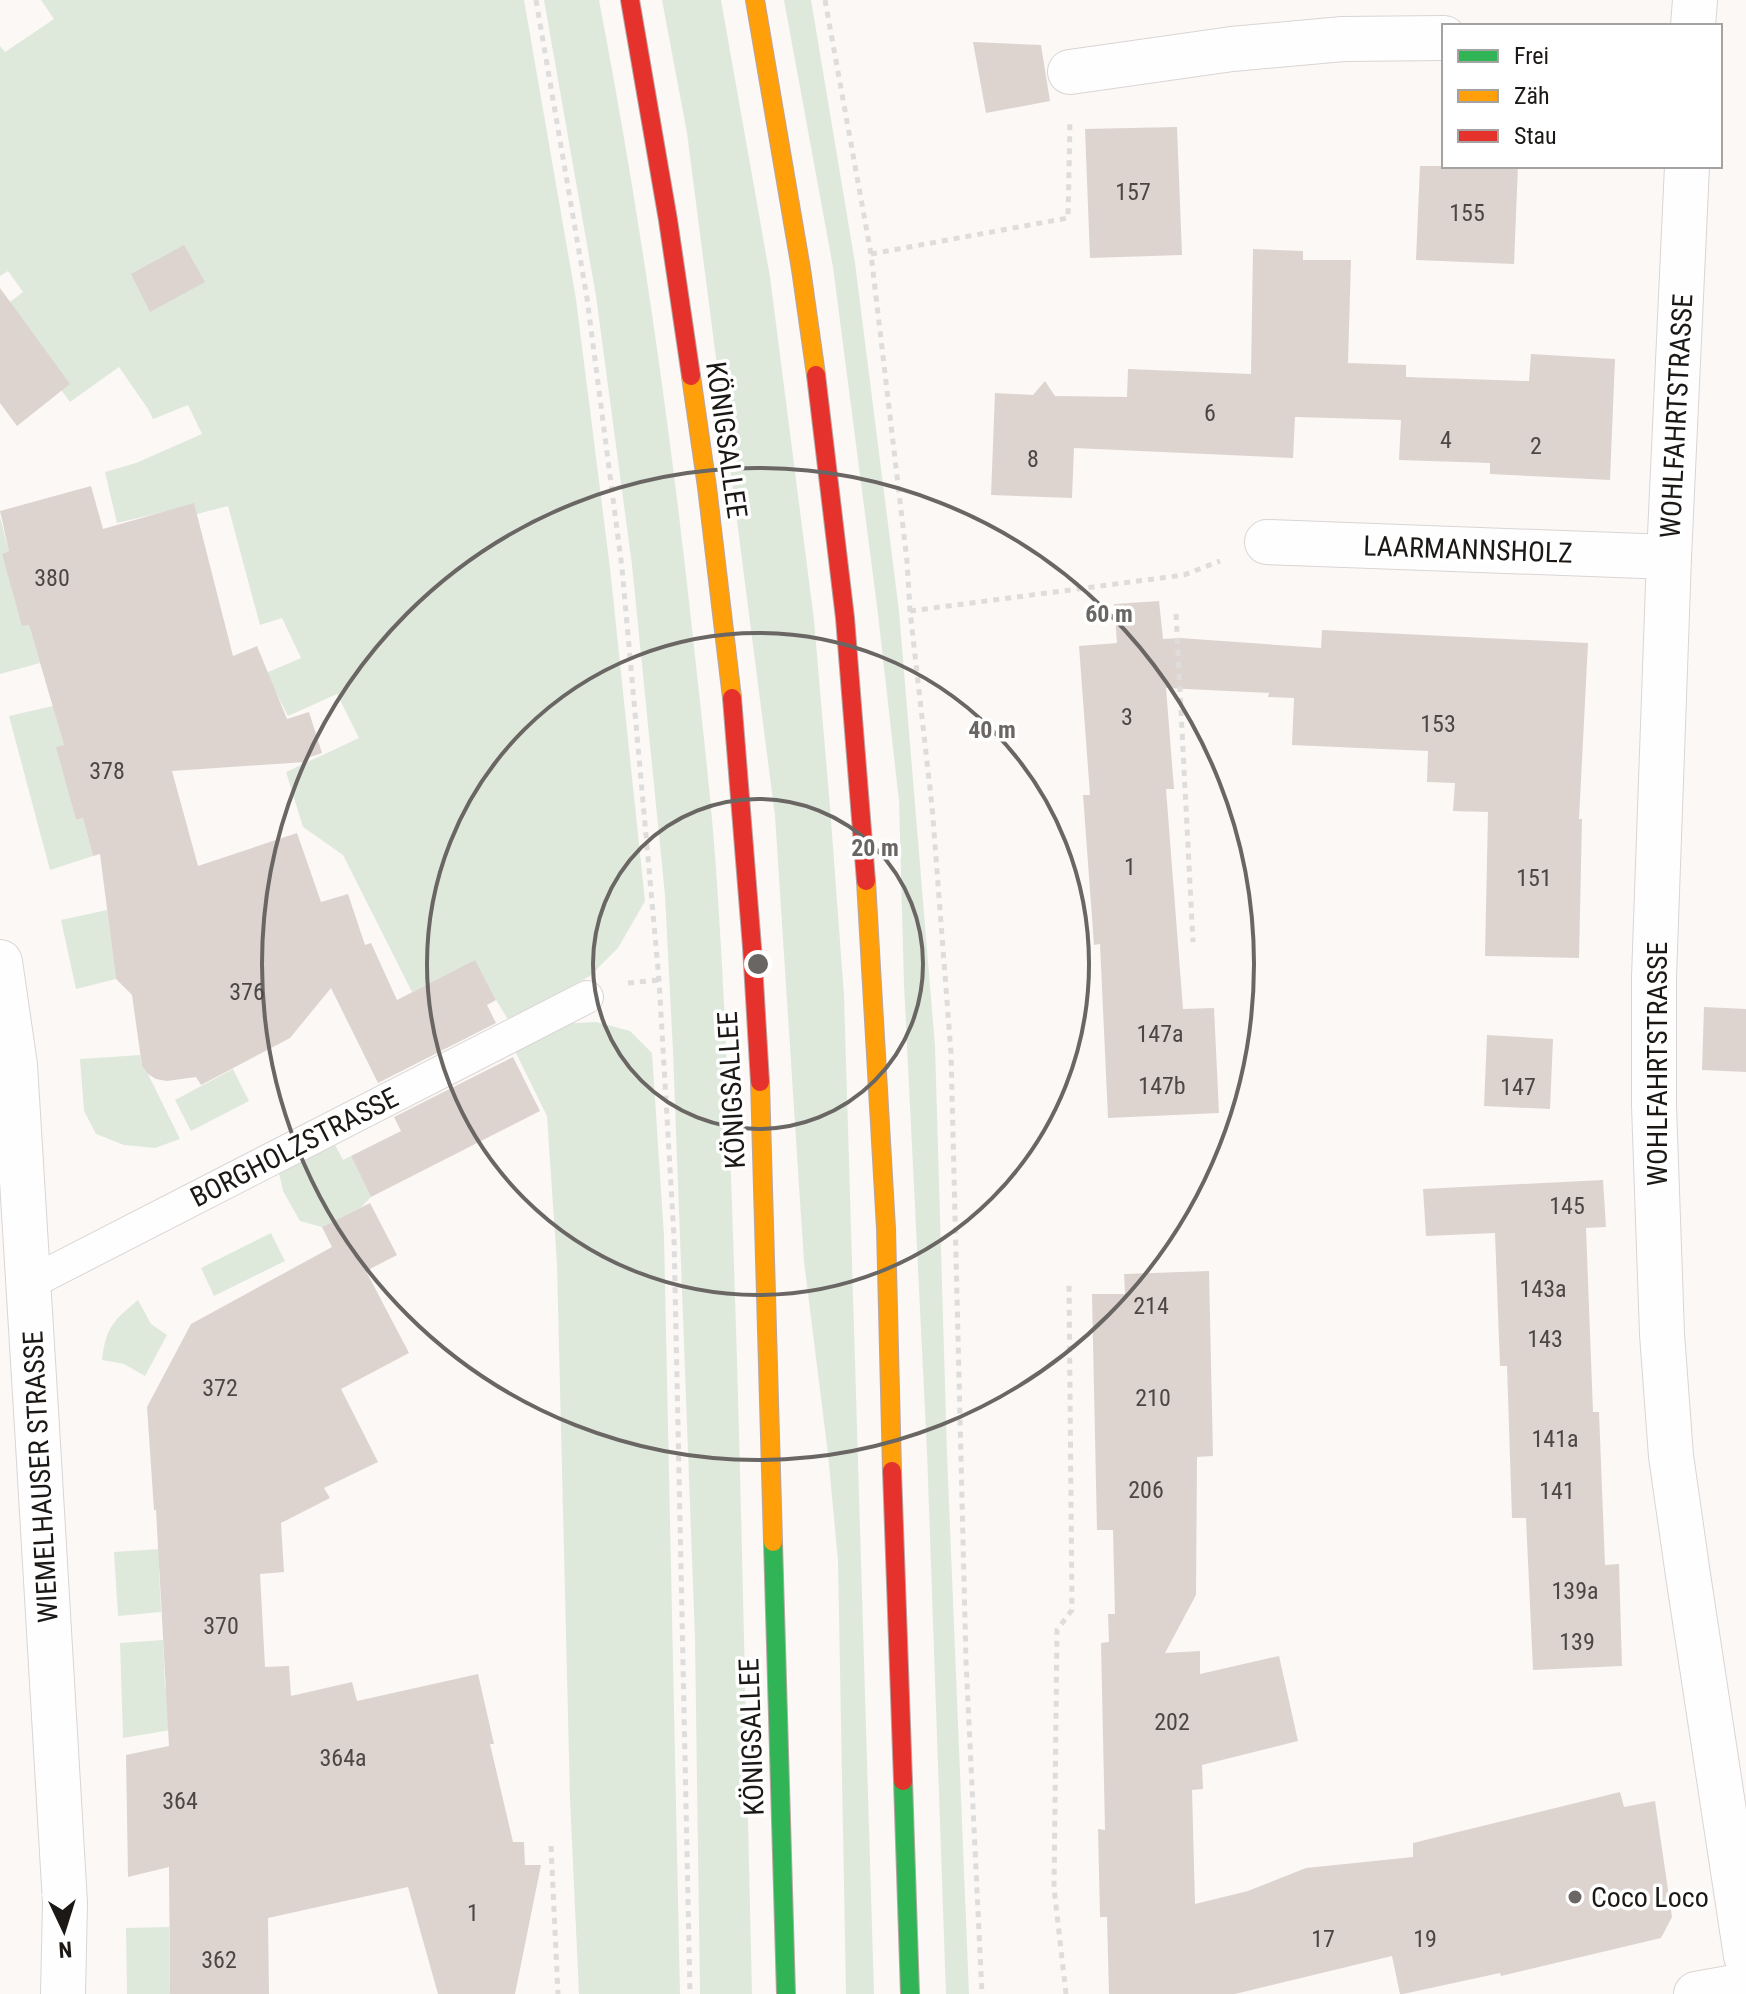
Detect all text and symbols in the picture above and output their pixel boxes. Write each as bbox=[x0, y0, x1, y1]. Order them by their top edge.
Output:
legend bbox=[1442, 24, 1722, 168]
text: Frei bbox=[1514, 42, 1549, 70]
text: Zäh bbox=[1514, 82, 1550, 110]
text: Stau bbox=[1514, 122, 1557, 150]
house number: 157 bbox=[1115, 178, 1151, 206]
house number: 155 bbox=[1449, 199, 1485, 227]
street label: WOHLFAHRTSTRASSE bbox=[1654, 293, 1699, 539]
street label: KÖNIGSALLEE bbox=[699, 360, 754, 520]
house number: 6 bbox=[1204, 399, 1216, 427]
house number: 4 bbox=[1440, 426, 1452, 454]
house number: 2 bbox=[1530, 432, 1542, 460]
house number: 8 bbox=[1027, 445, 1039, 473]
street label: LAARMANNSHOLZ bbox=[1363, 529, 1573, 570]
house number: 380 bbox=[34, 564, 70, 592]
text: 60 m bbox=[1085, 600, 1133, 628]
house number: 3 bbox=[1121, 703, 1133, 731]
house number: 153 bbox=[1420, 710, 1456, 738]
text: 40 m bbox=[968, 716, 1016, 744]
house number: 378 bbox=[89, 757, 125, 785]
text: 20 m bbox=[851, 834, 899, 862]
house number: 1 bbox=[1124, 853, 1136, 881]
house number: 151 bbox=[1516, 864, 1552, 892]
street label: WOHLFAHRTSTRASSE bbox=[1641, 942, 1674, 1186]
centre of rings bbox=[744, 950, 772, 978]
house number: 376 bbox=[229, 978, 265, 1006]
street label: KÖNIGSALLEE bbox=[711, 1010, 752, 1170]
house number: 147a bbox=[1136, 1020, 1184, 1048]
house number: 147b bbox=[1138, 1072, 1186, 1100]
house number: 147 bbox=[1500, 1073, 1536, 1101]
street label: BORGHOLZSTRASSE bbox=[185, 1081, 404, 1214]
house number: 145 bbox=[1549, 1192, 1585, 1220]
house number: 143a bbox=[1519, 1275, 1567, 1303]
house number: 214 bbox=[1133, 1292, 1169, 1320]
house number: 143 bbox=[1527, 1325, 1563, 1353]
street label: WIEMELHAUSER STRASSE bbox=[16, 1330, 65, 1624]
house number: 372 bbox=[202, 1374, 238, 1402]
house number: 210 bbox=[1135, 1384, 1171, 1412]
house number: 141a bbox=[1531, 1425, 1579, 1453]
house number: 206 bbox=[1128, 1476, 1164, 1504]
house number: 141 bbox=[1539, 1477, 1575, 1505]
house number: 139a bbox=[1551, 1577, 1599, 1605]
house number: 370 bbox=[203, 1612, 239, 1640]
house number: 139 bbox=[1559, 1628, 1595, 1656]
street label: KÖNIGSALLEE bbox=[732, 1658, 771, 1816]
house number: 202 bbox=[1154, 1708, 1190, 1736]
house number: 364a bbox=[319, 1744, 367, 1772]
house number: 364 bbox=[162, 1787, 198, 1815]
place label: Coco Loco bbox=[1591, 1881, 1709, 1914]
marker: Coco Loco bbox=[1566, 1888, 1584, 1906]
north arrow bbox=[24, 1890, 104, 1970]
house number: 1 bbox=[467, 1899, 479, 1927]
house number: 17 bbox=[1311, 1925, 1335, 1953]
house number: 19 bbox=[1413, 1925, 1437, 1953]
text: N bbox=[58, 1937, 73, 1962]
house number: 362 bbox=[201, 1946, 237, 1974]

